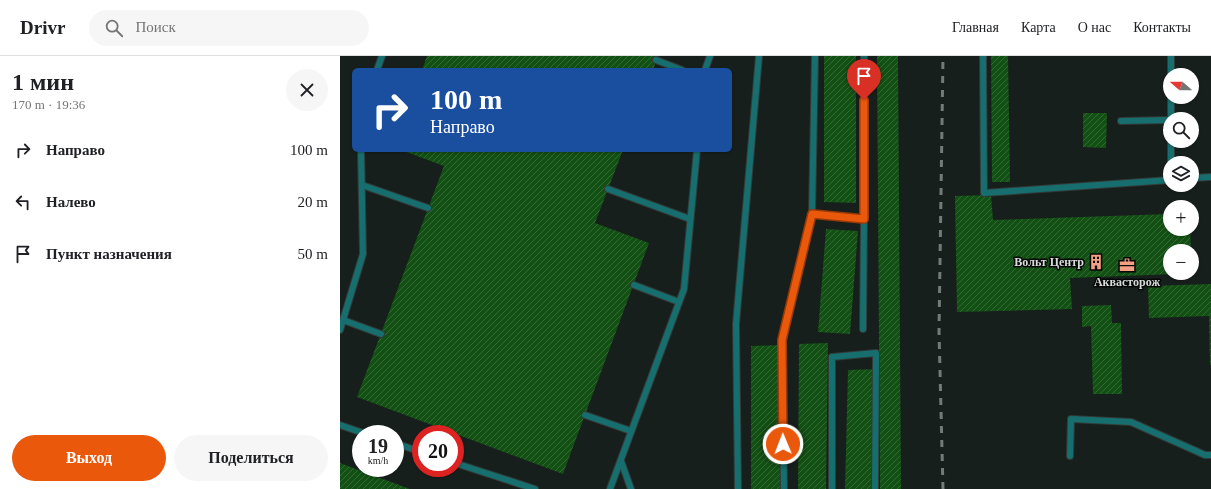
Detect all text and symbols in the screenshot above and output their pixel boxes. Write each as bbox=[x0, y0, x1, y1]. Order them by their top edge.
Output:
search box bbox=[89, 10, 369, 46]
text: Drivr bbox=[20, 17, 65, 38]
icon: search bbox=[103, 17, 125, 39]
text: Поиск bbox=[135, 19, 176, 35]
text: Главная bbox=[952, 20, 999, 35]
text: Карта bbox=[1021, 20, 1056, 35]
text: О нас bbox=[1078, 20, 1111, 35]
text: Контакты bbox=[1133, 20, 1191, 35]
pin bbox=[847, 59, 881, 100]
icon: arrive bbox=[853, 65, 875, 87]
north arrow bbox=[1163, 68, 1199, 104]
map controls bbox=[1163, 68, 1199, 280]
text: 1 мин bbox=[12, 69, 74, 95]
button: close bbox=[286, 69, 328, 111]
icon: right bbox=[364, 84, 416, 136]
text: 100 m bbox=[430, 84, 502, 115]
text: 170 m · 19:36 bbox=[12, 97, 85, 112]
button: search bbox=[1163, 112, 1199, 148]
text: Направо bbox=[430, 117, 495, 137]
icon: right bbox=[12, 139, 34, 161]
text: Направо bbox=[46, 142, 105, 158]
text: 100 m bbox=[290, 142, 328, 158]
button: layers bbox=[1163, 156, 1199, 192]
icon: left bbox=[12, 191, 34, 213]
text: Налево bbox=[46, 194, 96, 210]
text: 20 m bbox=[298, 194, 328, 210]
button: + bbox=[1163, 200, 1199, 236]
icon: arrive bbox=[12, 243, 34, 265]
button: − bbox=[1163, 244, 1199, 280]
text: Пункт назначения bbox=[46, 246, 172, 262]
text: 50 m bbox=[298, 246, 328, 262]
building icon: Вольт Центр bbox=[1087, 253, 1105, 271]
place label: Вольт Центр bbox=[1014, 255, 1084, 269]
office icon: Аквасторож bbox=[1118, 256, 1136, 274]
place label: Аквасторож bbox=[1094, 275, 1160, 289]
position arrow bbox=[762, 423, 804, 465]
speed limit sign: 20 bbox=[412, 425, 464, 477]
button: Выход bbox=[12, 435, 166, 481]
button: Поделиться bbox=[174, 435, 328, 481]
text: 19 bbox=[368, 435, 388, 457]
text: km/h bbox=[368, 455, 388, 466]

